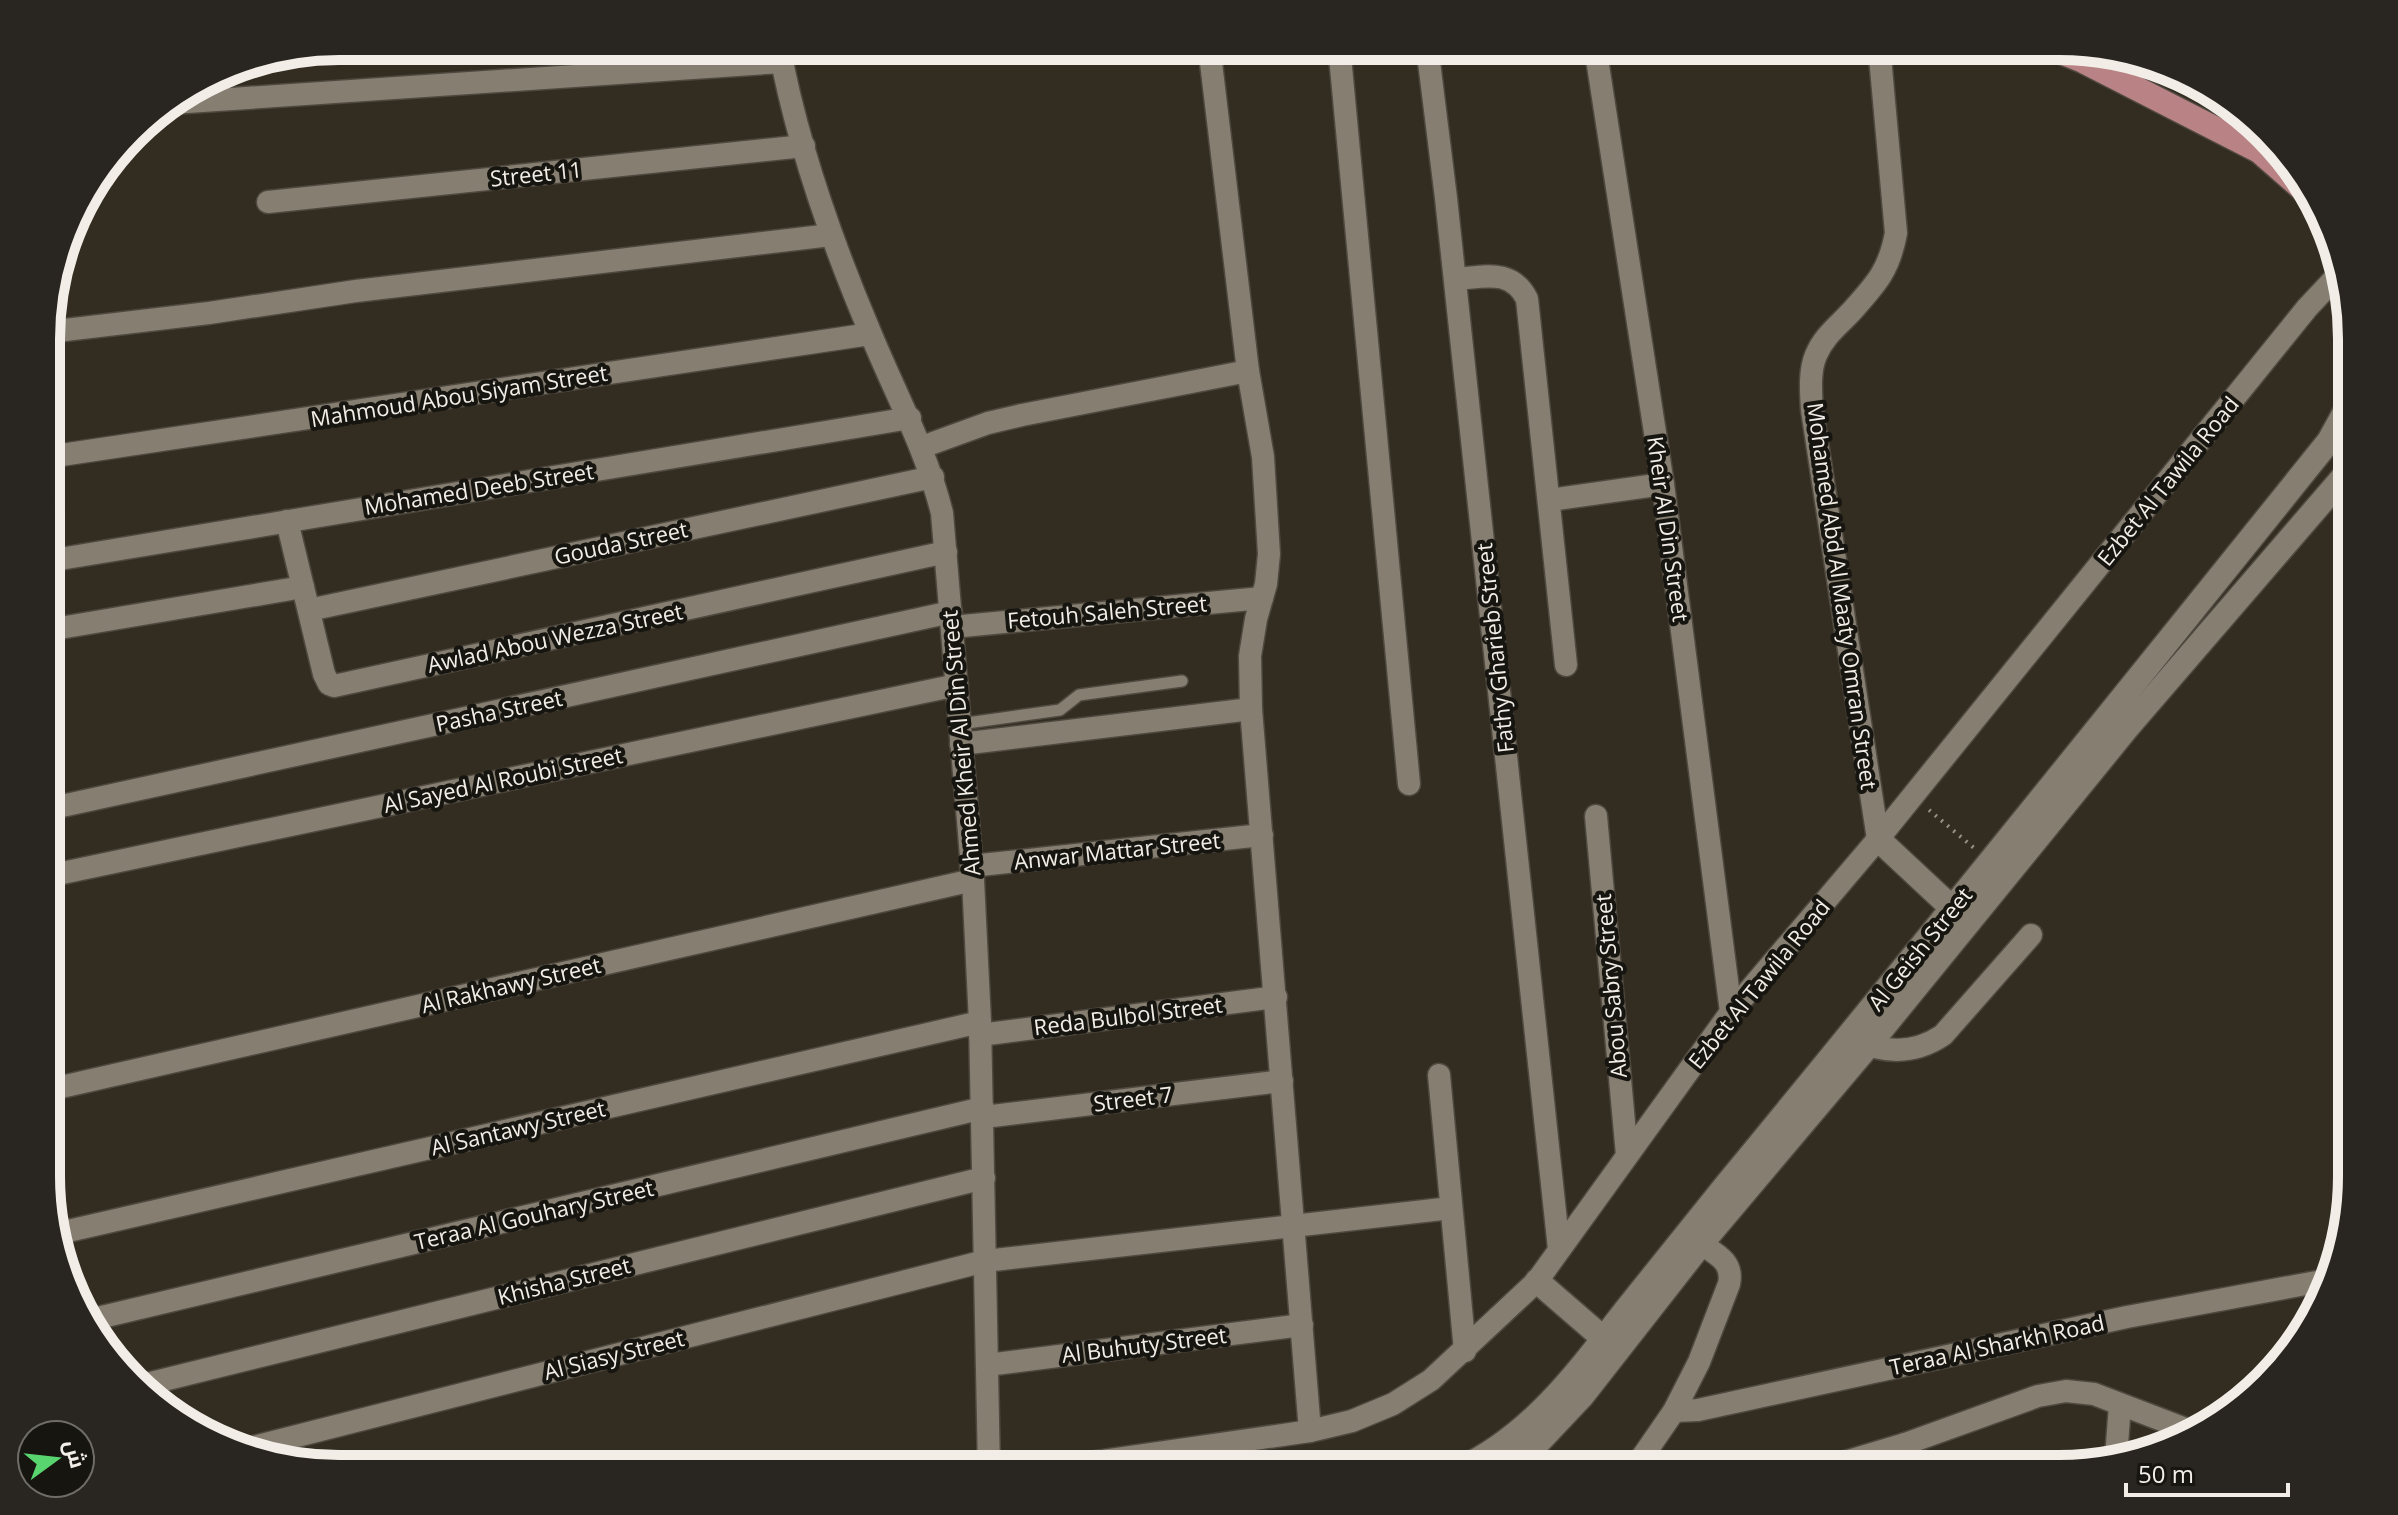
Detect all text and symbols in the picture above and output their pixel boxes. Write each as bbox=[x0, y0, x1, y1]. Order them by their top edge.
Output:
street label: Street 11 bbox=[488, 153, 583, 193]
street label: Mahmoud Abou Siyam Street bbox=[308, 357, 609, 433]
street label: Ezbet Al Tawila Road bbox=[2089, 389, 2245, 571]
street label: Mohamed Abd Al Maaty Omran Street bbox=[1801, 400, 1885, 791]
street label: Kheir Al Din Street bbox=[1641, 434, 1697, 624]
street label: Mohamed Deeb Street bbox=[362, 455, 596, 521]
street label: Gouda Street bbox=[551, 513, 690, 571]
street label: Fathy Gharieb Street bbox=[1468, 542, 1520, 755]
street label: Fetouh Saleh Street bbox=[1006, 587, 1208, 635]
street label: Awlad Abou Wezza Street bbox=[424, 595, 685, 679]
street label: Ahmed Kheir Al Din Street bbox=[933, 609, 987, 877]
street label: Pasha Street bbox=[433, 682, 565, 738]
street label: Al Sayed Al Roubi Street bbox=[380, 739, 625, 819]
street label: Anwar Mattar Street bbox=[1012, 824, 1222, 876]
street label: Al Geish Street bbox=[1860, 880, 1978, 1016]
street label: Ezbet Al Tawila Road bbox=[1680, 892, 1836, 1074]
street label: Abou Sabry Street bbox=[1587, 893, 1633, 1079]
street label: Al Rakhawy Street bbox=[418, 949, 604, 1019]
street label: Reda Bulbol Street bbox=[1032, 989, 1224, 1041]
street label: Street 7 bbox=[1091, 1078, 1174, 1118]
street label: Al Santawy Street bbox=[428, 1092, 608, 1162]
street label: Teraa Al Gouhary Street bbox=[411, 1172, 656, 1256]
street label: Khisha Street bbox=[494, 1249, 633, 1311]
street label: Teraa Al Sharkh Road bbox=[1887, 1307, 2107, 1381]
street label: Al Buhuty Street bbox=[1060, 1319, 1228, 1369]
street label: Al Siasy Street bbox=[540, 1322, 687, 1386]
north arrow bbox=[16, 1419, 96, 1499]
text: ش bbox=[58, 1436, 94, 1471]
scale bar bbox=[2126, 1447, 2288, 1497]
text: 50 m bbox=[2138, 1457, 2194, 1490]

